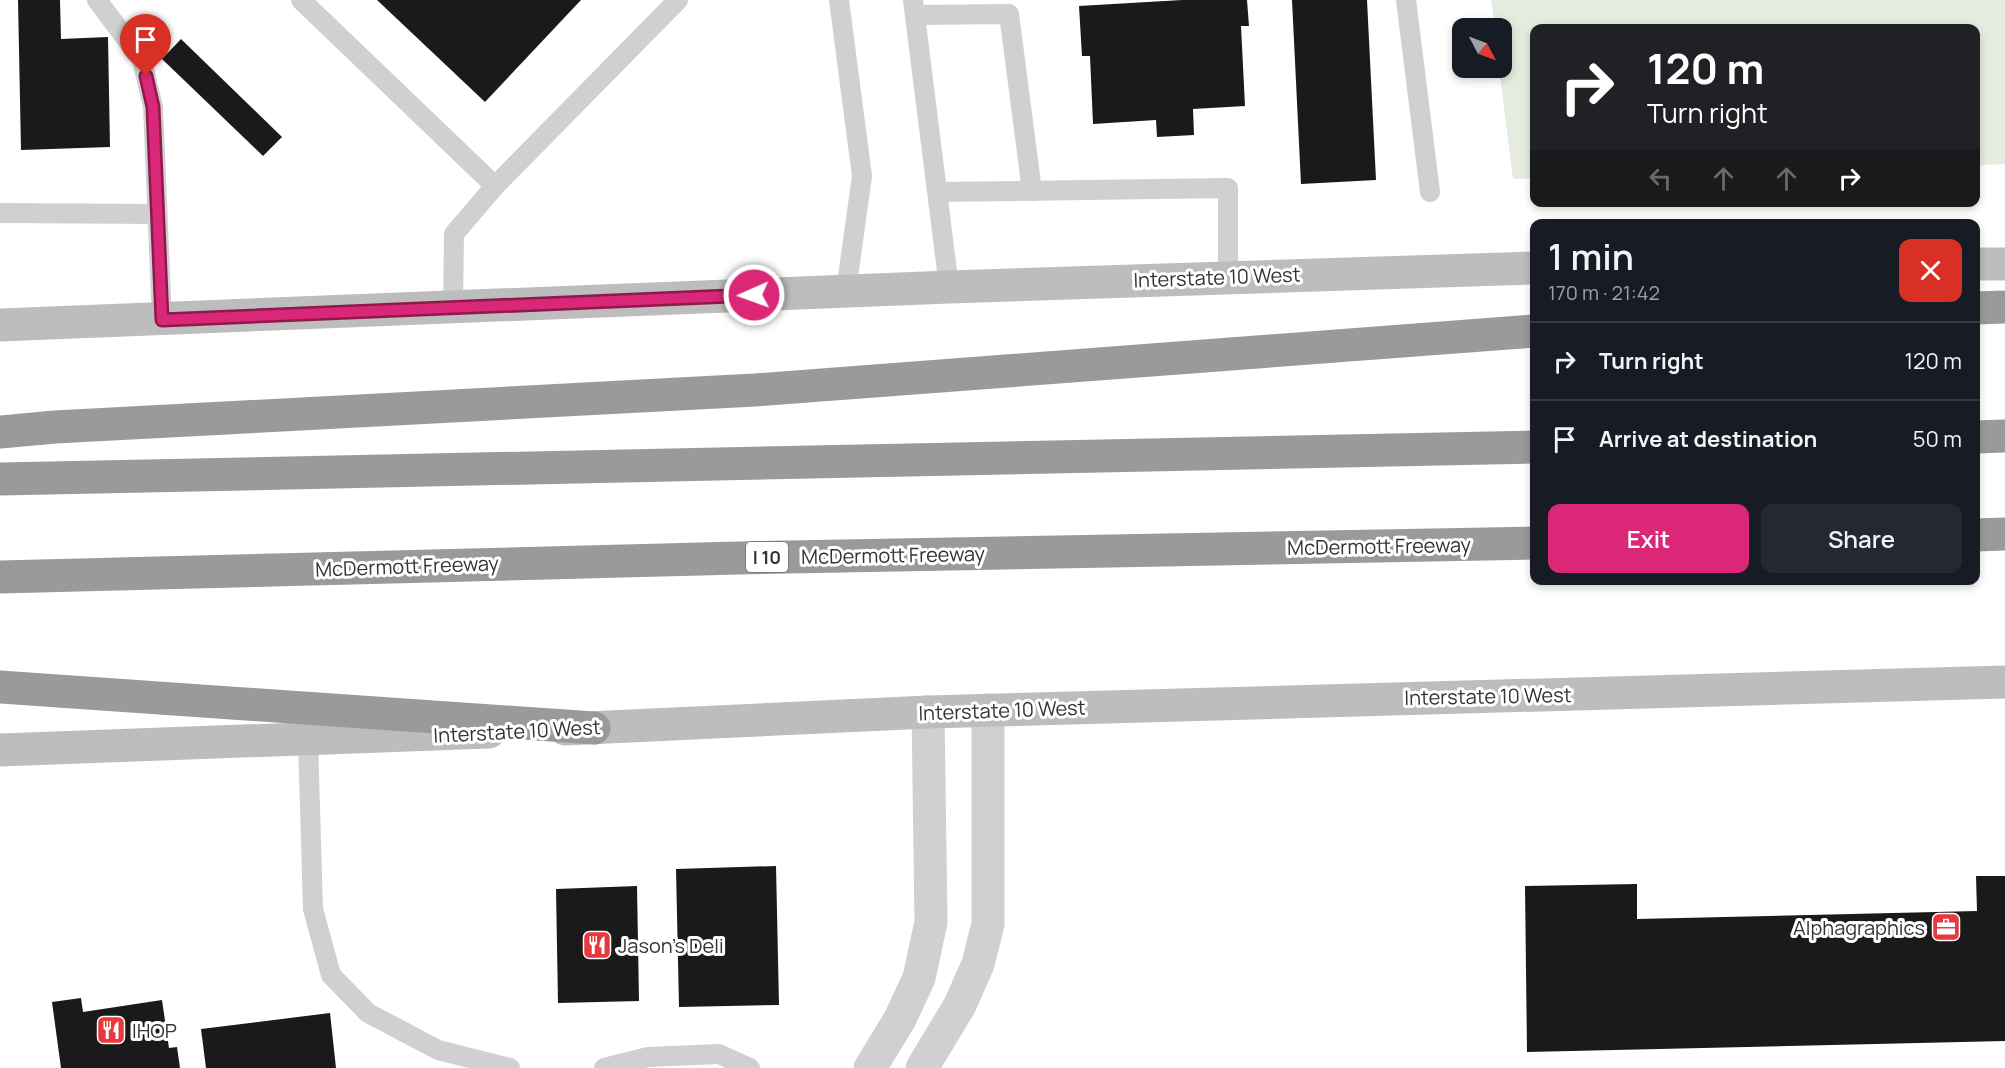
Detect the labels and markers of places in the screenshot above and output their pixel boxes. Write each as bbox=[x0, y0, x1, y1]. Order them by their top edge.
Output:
pin bbox=[120, 14, 171, 76]
office icon: Alphagraphics bbox=[1930, 911, 1962, 943]
place label: Alphagraphics bbox=[1793, 914, 1925, 941]
restaurant icon: Jason's Deli bbox=[581, 929, 613, 961]
place label: Jason's Deli bbox=[618, 932, 724, 959]
restaurant icon: IHOP bbox=[95, 1014, 127, 1046]
place label: IHOP bbox=[132, 1017, 177, 1044]

